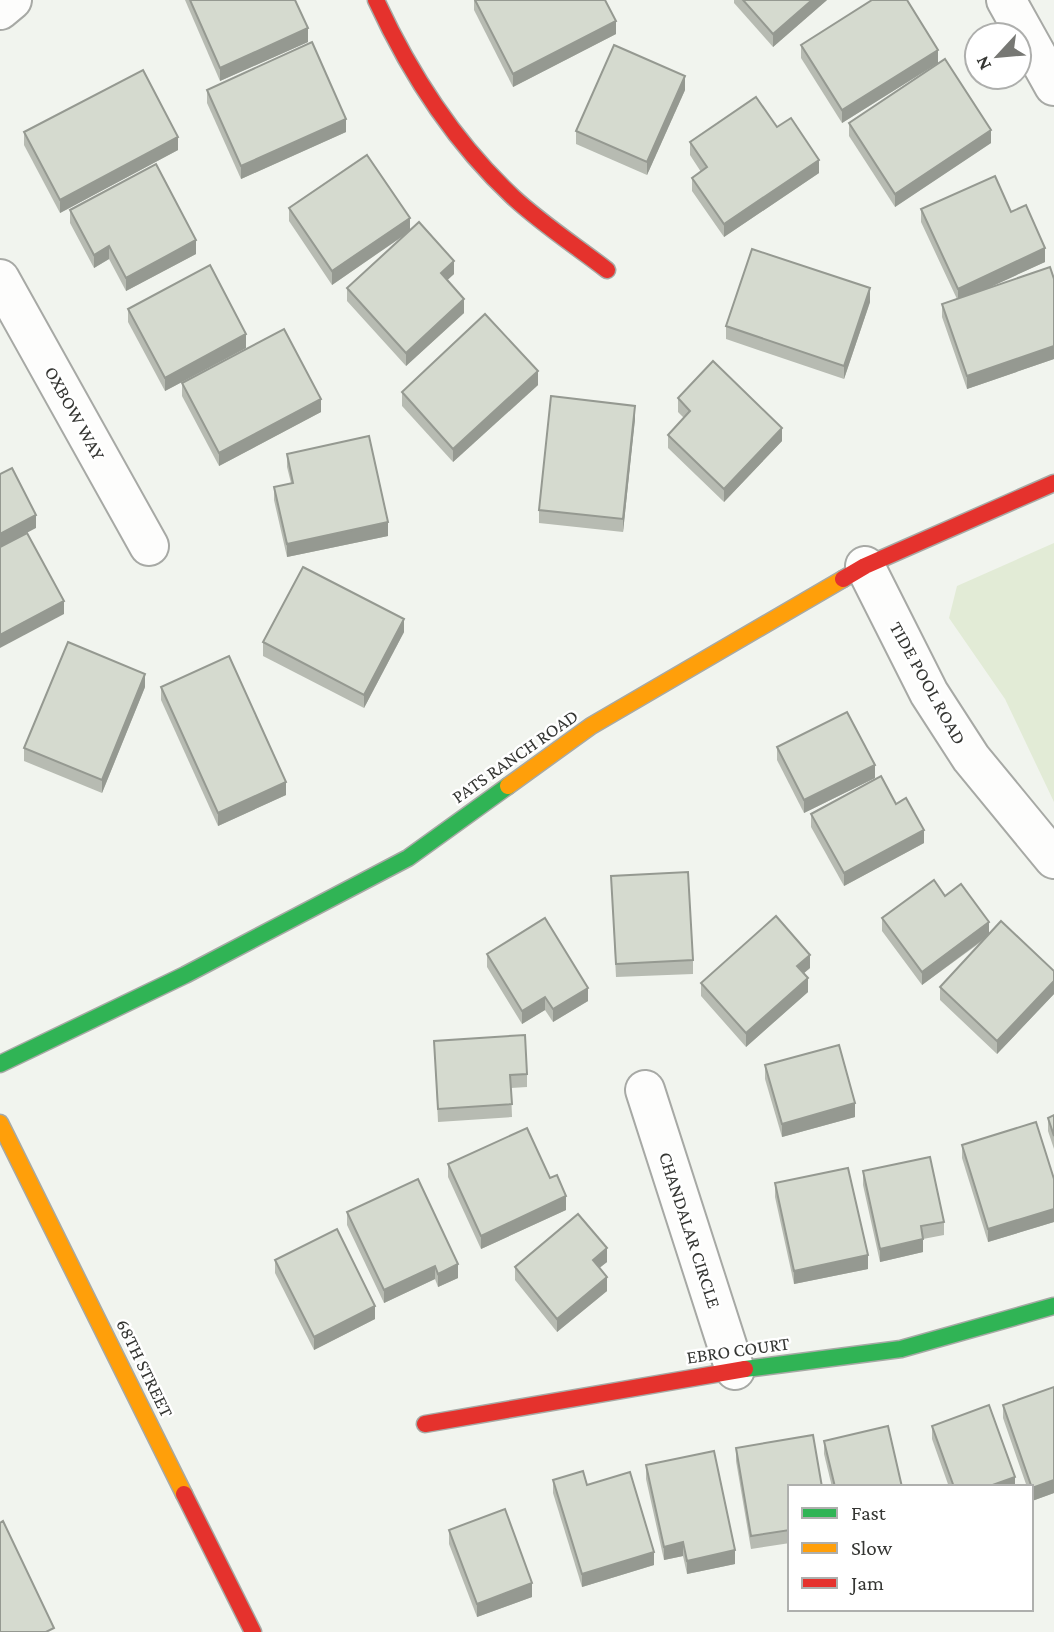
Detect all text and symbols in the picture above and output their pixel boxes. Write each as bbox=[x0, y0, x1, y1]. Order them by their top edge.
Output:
north arrow bbox=[963, 21, 1033, 91]
text: N bbox=[971, 53, 995, 74]
street label: OXBOW WAY bbox=[41, 362, 110, 464]
street label: TIDE POOL ROAD bbox=[886, 618, 970, 748]
street label: PATS RANCH ROAD bbox=[448, 705, 582, 807]
street label: CHANDALAR CIRCLE bbox=[655, 1149, 725, 1311]
street label: 68TH STREET bbox=[112, 1315, 178, 1421]
street label: EBRO COURT bbox=[685, 1332, 792, 1368]
legend bbox=[788, 1485, 1033, 1611]
text: Fast bbox=[851, 1501, 887, 1525]
text: Slow bbox=[851, 1536, 893, 1560]
text: Jam bbox=[849, 1571, 884, 1595]

